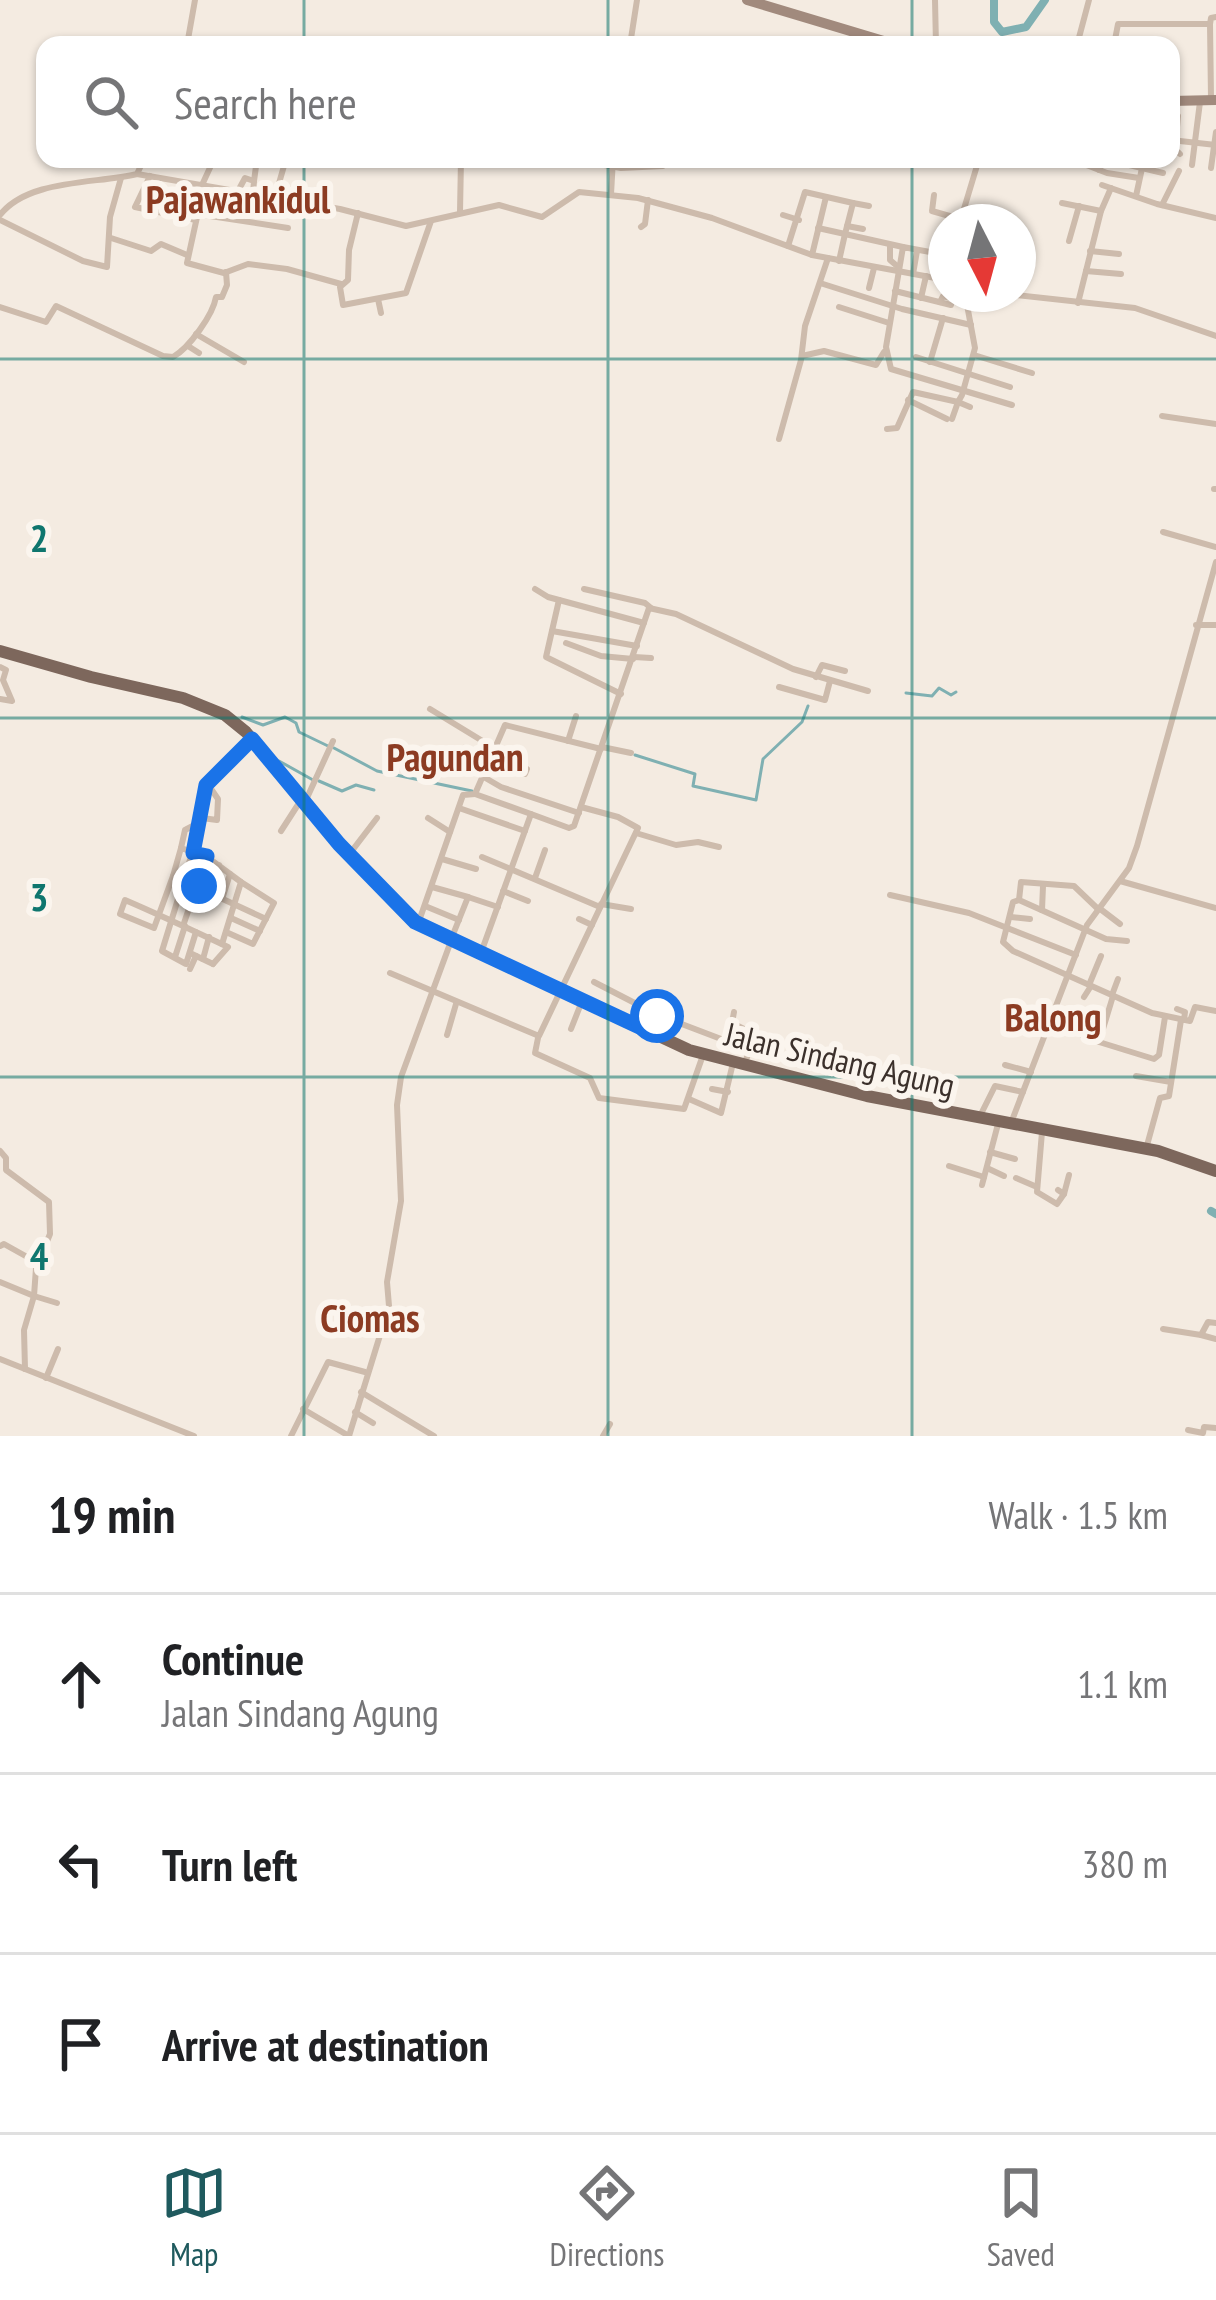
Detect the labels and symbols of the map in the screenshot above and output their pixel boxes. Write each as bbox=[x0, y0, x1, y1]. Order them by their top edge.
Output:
district label: Pajawankidul bbox=[146, 173, 331, 224]
north arrow bbox=[928, 204, 1036, 312]
text: 2 bbox=[30, 512, 48, 563]
district label: Pagundan bbox=[387, 731, 523, 782]
route end bbox=[172, 859, 226, 913]
text: 3 bbox=[30, 871, 48, 922]
route start bbox=[630, 989, 684, 1043]
district label: Balong bbox=[1005, 991, 1101, 1042]
street label: Jalan Sindang Agung bbox=[720, 1011, 959, 1106]
text: 4 bbox=[30, 1230, 49, 1281]
district label: Ciomas bbox=[320, 1292, 420, 1343]

